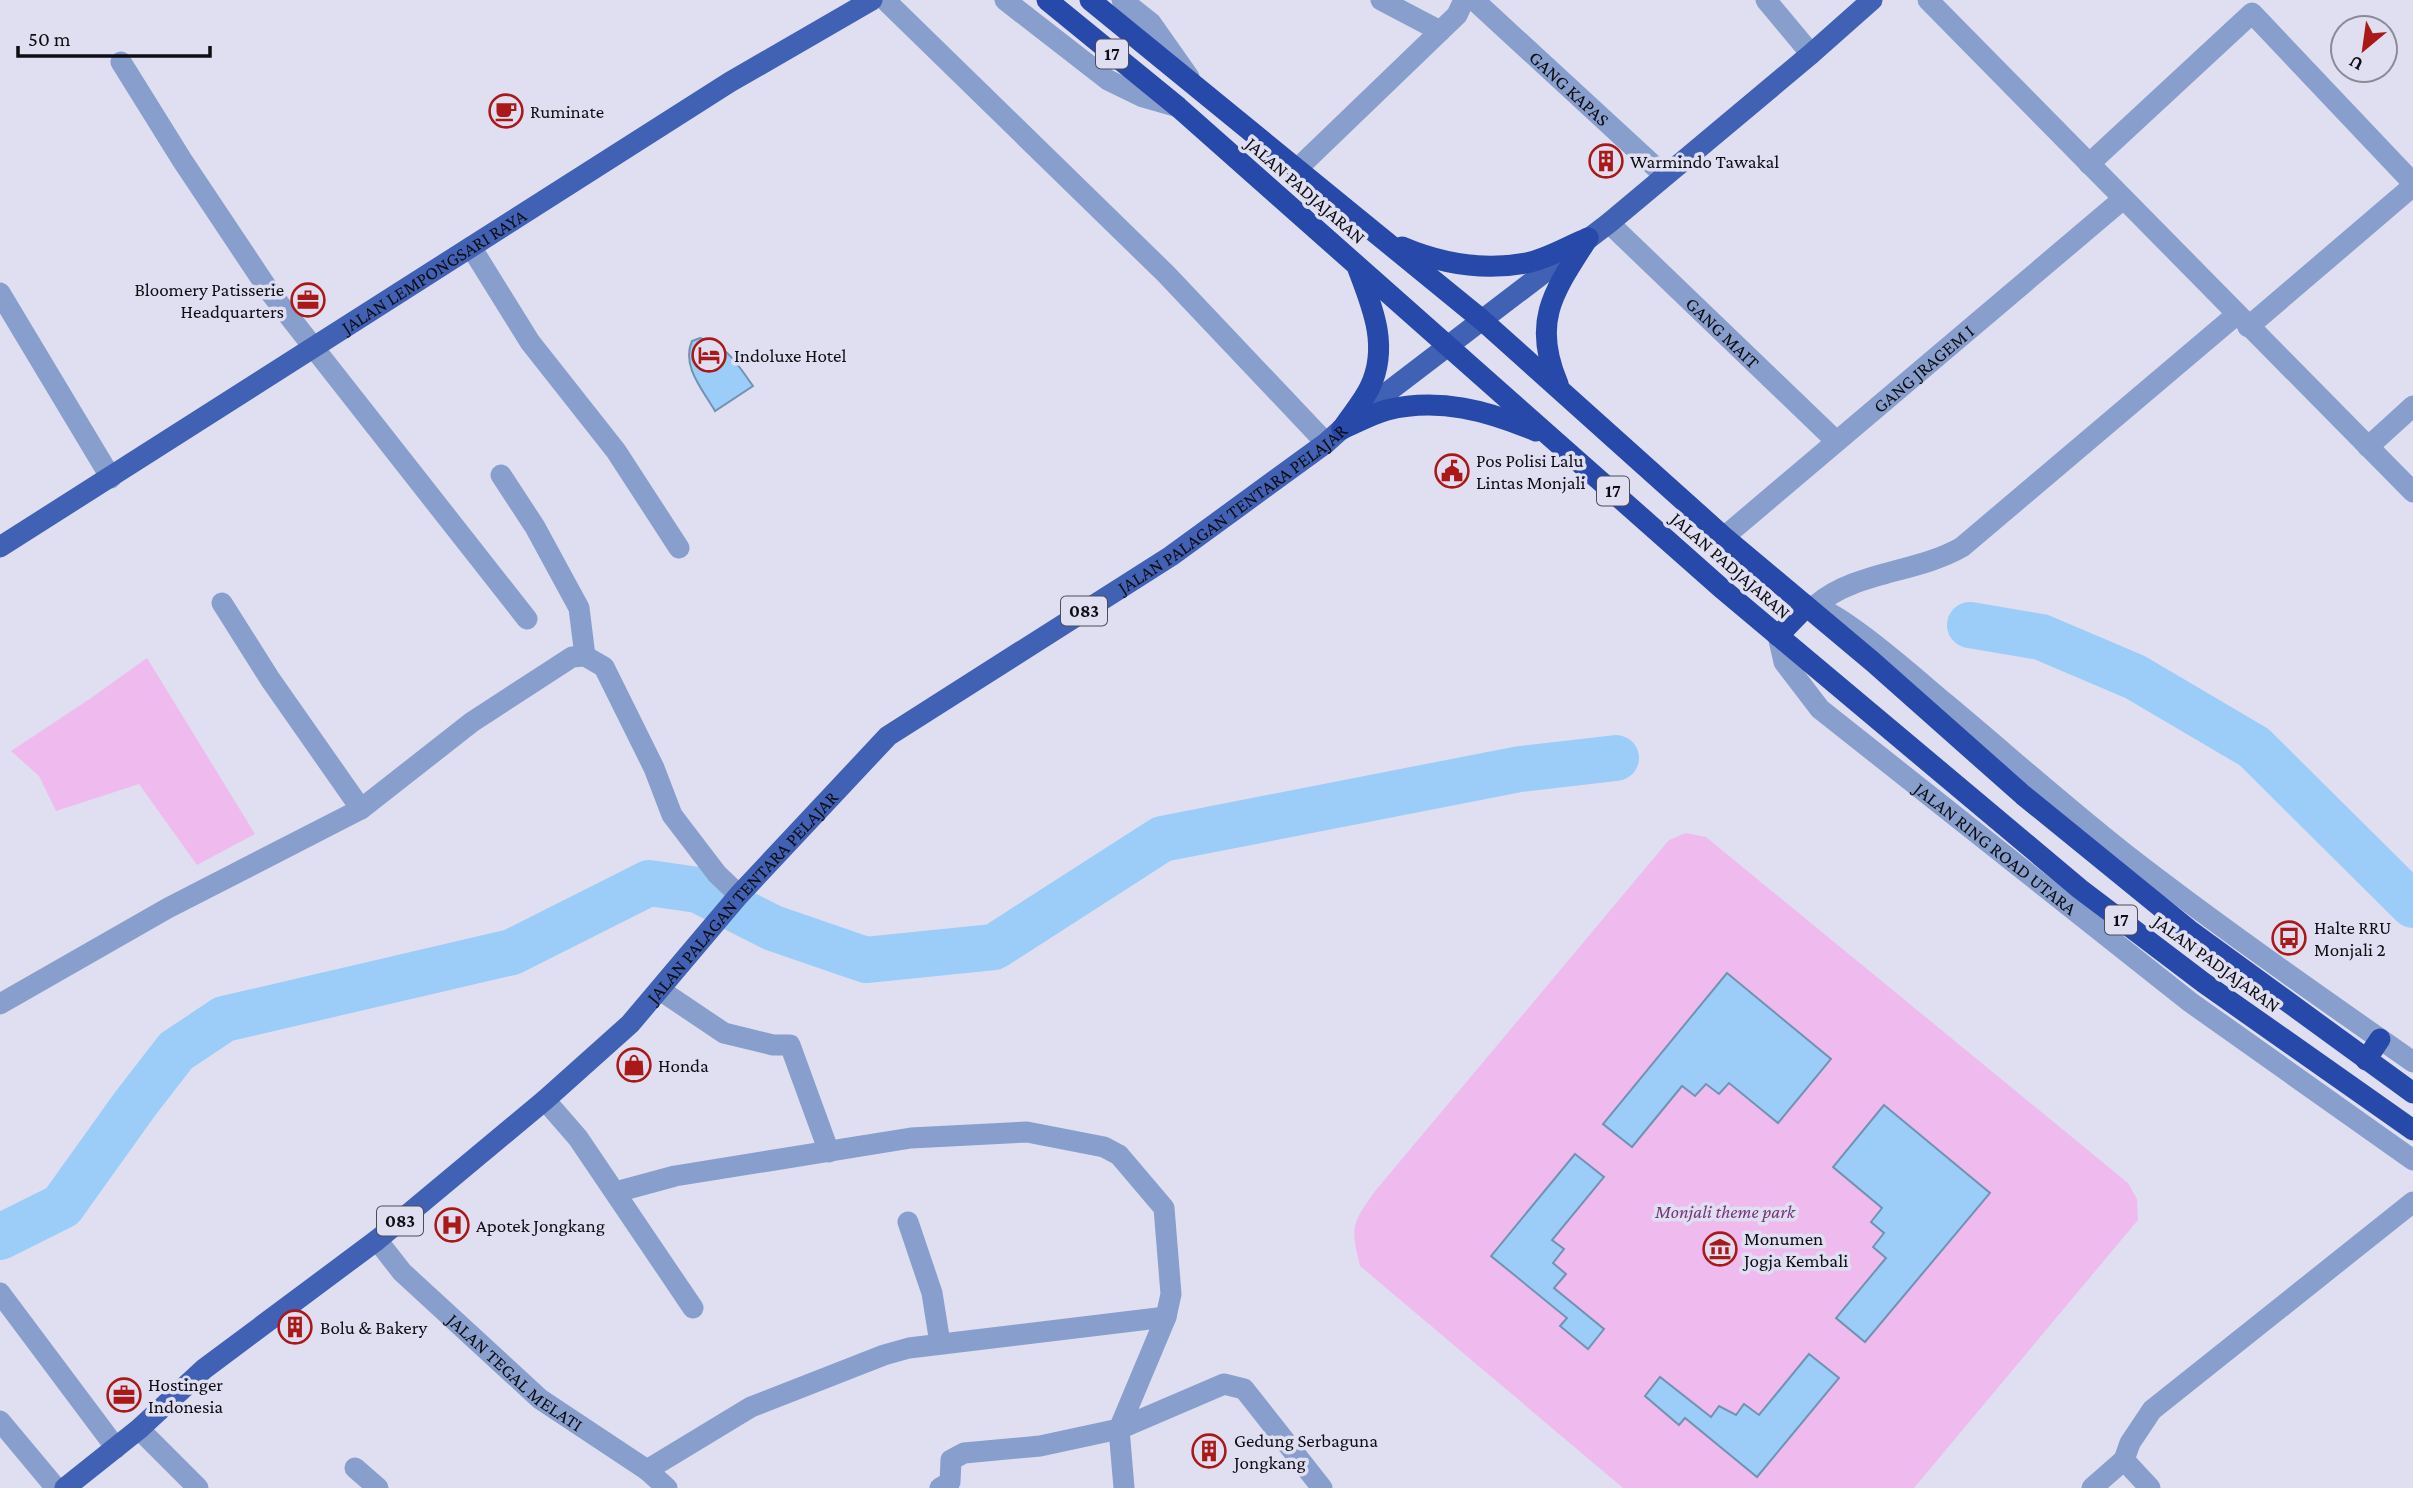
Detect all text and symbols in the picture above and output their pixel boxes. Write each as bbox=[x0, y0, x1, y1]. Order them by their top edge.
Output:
scale bar bbox=[18, 14, 210, 58]
north arrow bbox=[2329, 14, 2399, 84]
text: 50 m bbox=[28, 27, 71, 51]
road number: 17 bbox=[1096, 40, 1128, 68]
street label: GANG KAPAS bbox=[1525, 47, 1614, 130]
text: U bbox=[2345, 51, 2367, 76]
cafe icon: Ruminate bbox=[487, 92, 525, 130]
place label: Ruminate bbox=[530, 101, 604, 122]
street label: JALAN PADJAJARAN bbox=[1240, 131, 1370, 248]
building icon: Warmindo Tawakal bbox=[1587, 142, 1625, 180]
place label: Warmindo Tawakal bbox=[1630, 151, 1779, 172]
street label: JALAN LEMPONGSARI RAYA bbox=[336, 205, 530, 339]
place label: Bloomery Patisserie Headquarters bbox=[134, 279, 284, 322]
office icon: Bloomery Patisserie Headquarters bbox=[289, 281, 327, 319]
street label: GANG MAIT bbox=[1682, 293, 1764, 373]
street label: GANG JRAGEM I bbox=[1869, 320, 1978, 417]
hotel icon: Indoluxe Hotel bbox=[690, 336, 728, 374]
place label: Indoluxe Hotel bbox=[734, 345, 846, 366]
street label: JALAN PALAGAN TENTARA PELAJAR bbox=[1112, 419, 1351, 599]
place label: Pos Polisi Lalu Lintas Monjali bbox=[1476, 450, 1586, 494]
public building icon: Pos Polisi Lalu Lintas Monjali bbox=[1433, 452, 1471, 490]
road number: 17 bbox=[1597, 476, 1629, 505]
street label: JALAN PADJAJARAN bbox=[1665, 506, 1795, 623]
road number: 083 bbox=[1061, 596, 1107, 626]
street label: JALAN RING ROAD UTARA bbox=[1909, 777, 2081, 919]
street label: JALAN PALAGAN TENTARA PELAJAR bbox=[641, 786, 842, 1009]
road number: 17 bbox=[2105, 905, 2137, 934]
street label: JALAN PADJAJARAN bbox=[2148, 909, 2284, 1016]
place label: Halte RRU Monjali 2 bbox=[2314, 917, 2391, 961]
bus stop icon: Halte RRU Monjali 2 bbox=[2270, 919, 2308, 957]
shop icon: Honda bbox=[615, 1046, 653, 1084]
place label: Honda bbox=[658, 1055, 709, 1076]
park label: Monjali theme park bbox=[1654, 1201, 1796, 1223]
road number: 083 bbox=[377, 1206, 423, 1236]
hospital icon: Apotek Jongkang bbox=[433, 1206, 471, 1244]
place label: Apotek Jongkang bbox=[476, 1215, 605, 1236]
place label: Monumen Jogja Kembali bbox=[1742, 1228, 1848, 1272]
museum icon: Monumen Jogja Kembali bbox=[1701, 1230, 1739, 1268]
building icon: Bolu & Bakery bbox=[276, 1308, 314, 1346]
street label: JALAN TEGAL MELATI bbox=[441, 1308, 587, 1436]
place label: Bolu & Bakery bbox=[320, 1317, 428, 1338]
place label: Hostinger Indonesia bbox=[148, 1374, 223, 1417]
office icon: Hostinger Indonesia bbox=[105, 1376, 143, 1414]
place label: Gedung Serbaguna Jongkang bbox=[1232, 1430, 1378, 1473]
building icon: Gedung Serbaguna Jongkang bbox=[1190, 1432, 1228, 1470]

